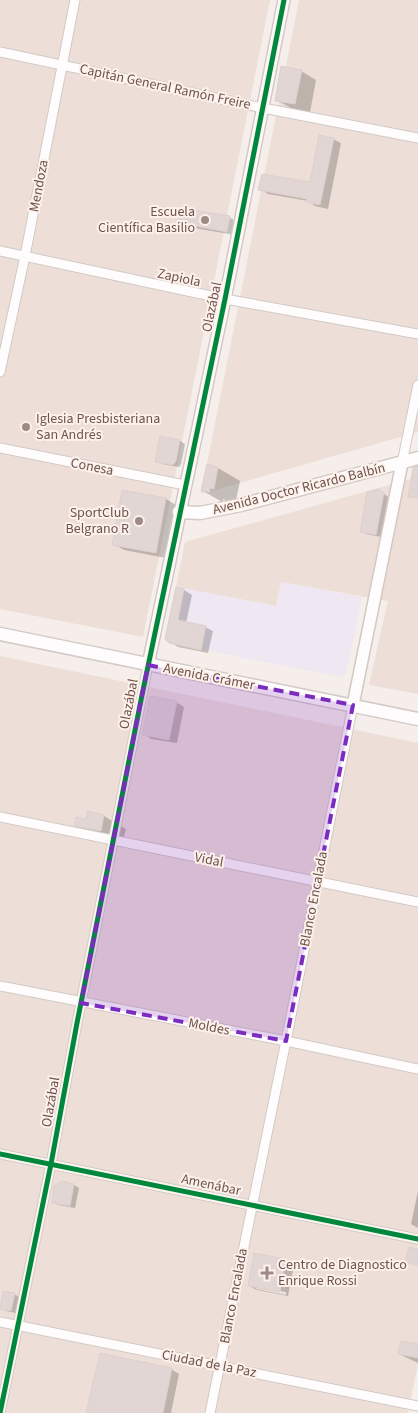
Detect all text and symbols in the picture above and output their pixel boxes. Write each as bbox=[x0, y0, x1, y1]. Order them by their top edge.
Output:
street label: Capitán General Ramón Freire bbox=[78, 59, 252, 115]
street label: Mendoza bbox=[24, 158, 54, 214]
place label: Escuela Científica Basilio bbox=[98, 202, 195, 238]
marker: Escuela Científica Basilio bbox=[199, 214, 211, 226]
street label: Zapiola bbox=[155, 264, 203, 292]
street label: Olazábal bbox=[197, 280, 227, 334]
place label: Iglesia Presbisteriana San Andrés bbox=[36, 409, 160, 445]
marker: Iglesia Presbisteriana San Andrés bbox=[20, 421, 32, 433]
street label: Conesa bbox=[69, 453, 115, 481]
street label: Avenida Doctor Ricardo Balbín bbox=[211, 458, 387, 520]
place label: SportClub Belgrano R bbox=[66, 503, 129, 539]
marker: SportClub Belgrano R bbox=[133, 515, 145, 527]
street label: Avenida Crámer bbox=[162, 658, 257, 696]
street label: Olazábal bbox=[114, 677, 144, 731]
street label: Vidal bbox=[193, 847, 226, 873]
street label: Blanco Encalada bbox=[295, 850, 333, 948]
street label: Moldes bbox=[187, 1013, 232, 1041]
street label: Olazábal bbox=[37, 1075, 65, 1129]
street label: Amenábar bbox=[179, 1169, 243, 1201]
street label: Blanco Encalada bbox=[215, 1247, 253, 1345]
place label: Centro de Diagnostico Enrique Rossi bbox=[278, 1255, 407, 1291]
marker: Centro de Diagnostico Enrique Rossi bbox=[260, 1266, 274, 1280]
street label: Ciudad de la Paz bbox=[160, 1345, 258, 1383]

